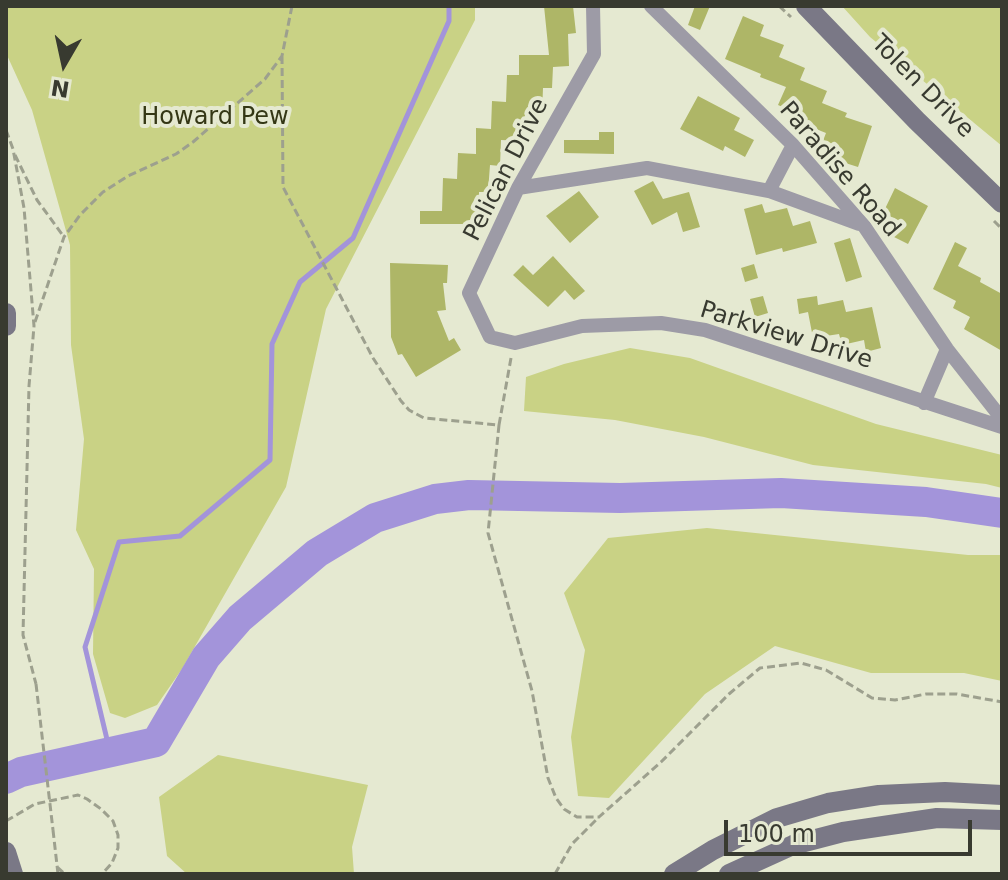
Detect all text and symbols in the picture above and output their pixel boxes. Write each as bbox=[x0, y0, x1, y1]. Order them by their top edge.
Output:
north arrow bbox=[24, 24, 104, 104]
street label: Tolen Drive bbox=[865, 30, 979, 144]
text: N bbox=[49, 74, 71, 102]
street label: Pelican Drive bbox=[459, 94, 555, 246]
street label: Paradise Road bbox=[772, 97, 906, 243]
park label: Howard Pew bbox=[141, 104, 289, 132]
street label: Parkview Drive bbox=[696, 296, 876, 376]
scale bar bbox=[728, 804, 976, 854]
text: 100 m bbox=[738, 820, 815, 848]

